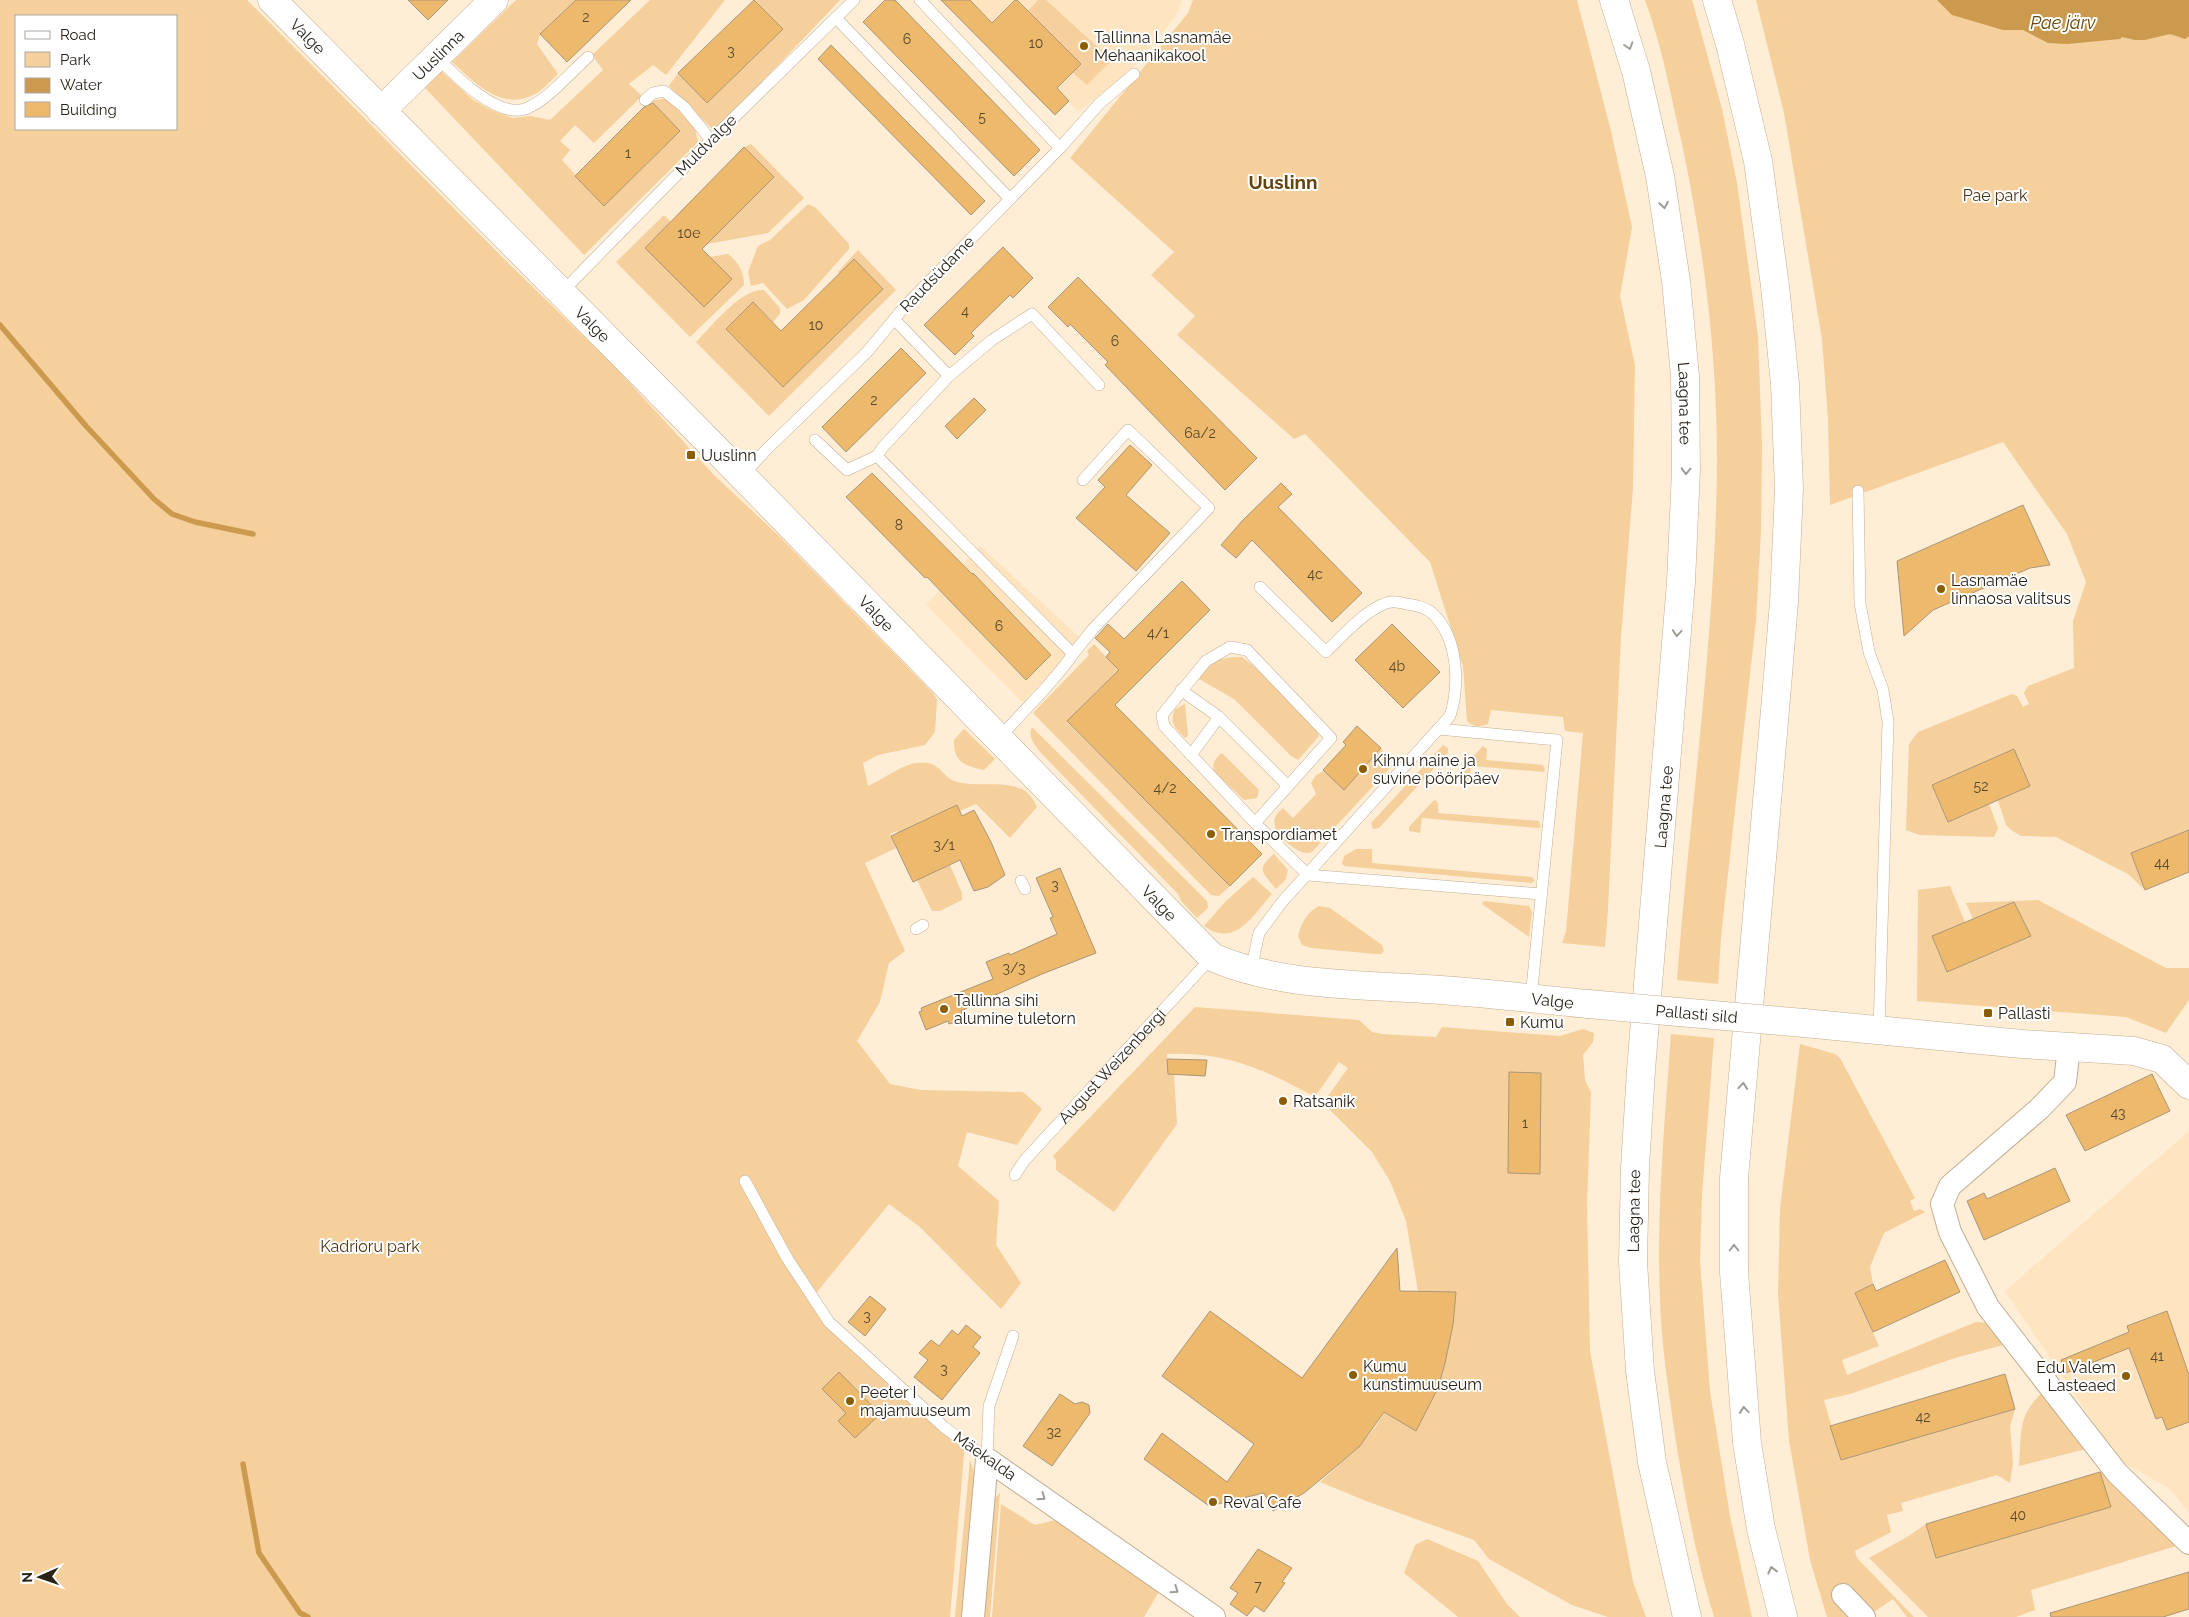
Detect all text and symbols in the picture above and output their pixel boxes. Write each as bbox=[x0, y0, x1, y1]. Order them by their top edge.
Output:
house number: 2 bbox=[582, 9, 590, 25]
water label: Pae järv bbox=[2030, 12, 2096, 33]
legend bbox=[15, 15, 178, 130]
street label: Valge bbox=[286, 15, 330, 58]
text: Road bbox=[60, 26, 96, 44]
street label: Uuslinna bbox=[408, 26, 468, 84]
place label: Tallinna Lasnamäe Mehaanikakool bbox=[1094, 28, 1231, 65]
house number: 6 bbox=[903, 31, 911, 47]
house number: 10 bbox=[1029, 35, 1043, 51]
marker: Tallinna Lasnamäe Mehaanikakool bbox=[1078, 40, 1090, 52]
one-way arrow bbox=[1623, 42, 1633, 50]
house number: 3 bbox=[727, 43, 735, 59]
text: Park bbox=[60, 51, 91, 69]
text: Water bbox=[60, 76, 103, 94]
text: Building bbox=[60, 101, 117, 119]
house number: 5 bbox=[978, 109, 986, 125]
street label: Muldvalge bbox=[672, 111, 740, 179]
house number: 1 bbox=[625, 145, 631, 161]
district label: Uuslinn bbox=[1248, 171, 1318, 193]
park label: Pae park bbox=[1963, 186, 2028, 205]
one-way arrow bbox=[1659, 200, 1669, 209]
house number: 10e bbox=[678, 225, 700, 241]
street label: Raudsüdame bbox=[896, 232, 978, 316]
street label: Valge bbox=[571, 302, 614, 346]
house number: 4 bbox=[961, 303, 969, 319]
house number: 10 bbox=[809, 317, 823, 333]
house number: 6 bbox=[1111, 333, 1119, 349]
street label: Laagna tee bbox=[1674, 361, 1695, 445]
house number: 2 bbox=[870, 392, 878, 408]
house number: 6a/2 bbox=[1184, 425, 1216, 441]
place label: Uuslinn bbox=[701, 446, 757, 465]
marker: Uuslinn bbox=[685, 449, 697, 461]
one-way arrow bbox=[1681, 468, 1691, 475]
house number: 8 bbox=[895, 517, 903, 533]
house number: 4c bbox=[1307, 566, 1323, 582]
place label: Lasnamäe linnaosa valitsus bbox=[1951, 571, 2071, 608]
marker: Lasnamäe linnaosa valitsus bbox=[1935, 583, 1947, 595]
street label: Valge bbox=[855, 591, 898, 635]
house number: 6 bbox=[995, 618, 1003, 634]
house number: 4/1 bbox=[1147, 625, 1169, 641]
one-way arrow bbox=[1672, 630, 1683, 638]
house number: 4b bbox=[1389, 658, 1405, 674]
place label: Kihnu naine ja suvine pööripäev bbox=[1373, 751, 1500, 788]
marker: Kihnu naine ja suvine pööripäev bbox=[1357, 763, 1369, 775]
street label: Laagna tee bbox=[1651, 765, 1677, 849]
house number: 52 bbox=[1974, 778, 1988, 794]
house number: 4/2 bbox=[1153, 780, 1177, 796]
place label: Transpordiamet bbox=[1221, 825, 1338, 844]
marker: Transpordiamet bbox=[1205, 828, 1217, 840]
house number: 3/1 bbox=[933, 837, 955, 853]
house number: 44 bbox=[2154, 855, 2170, 871]
house number: 3 bbox=[1051, 877, 1059, 893]
street label: Valge bbox=[1138, 881, 1181, 925]
house number: 3/3 bbox=[1002, 960, 1026, 976]
street label: Valge bbox=[1530, 989, 1575, 1012]
place label: Tallinna sihi alumine tuletorn bbox=[954, 991, 1076, 1028]
street label: Pallasti sild bbox=[1655, 1000, 1738, 1027]
marker: Tallinna sihi alumine tuletorn bbox=[938, 1003, 950, 1015]
place label: Pallasti bbox=[1998, 1004, 2051, 1023]
street label: August Weizenbergi bbox=[1054, 1005, 1169, 1127]
marker: Pallasti bbox=[1982, 1007, 1994, 1019]
place label: Kumu bbox=[1520, 1013, 1564, 1032]
marker: Kumu bbox=[1504, 1016, 1516, 1028]
one-way arrow bbox=[1737, 1081, 1748, 1089]
place label: Ratsanik bbox=[1293, 1092, 1356, 1111]
marker: Ratsanik bbox=[1277, 1095, 1289, 1107]
house number: 43 bbox=[2110, 1105, 2126, 1121]
house number: 1 bbox=[1522, 1115, 1528, 1131]
street label: Laagna tee bbox=[1624, 1169, 1644, 1253]
park label: Kadrioru park bbox=[320, 1237, 420, 1256]
one-way arrow bbox=[1729, 1243, 1739, 1251]
house number: 3 bbox=[863, 1308, 871, 1324]
house number: 41 bbox=[2150, 1348, 2164, 1364]
place label: Kumu kunstimuuseum bbox=[1363, 1357, 1482, 1394]
place label: Edu Valem Lasteaed bbox=[2036, 1358, 2116, 1395]
house number: 3 bbox=[940, 1361, 948, 1377]
marker: Kumu kunstimuuseum bbox=[1347, 1369, 1359, 1381]
marker: Edu Valem Lasteaed bbox=[2120, 1370, 2132, 1382]
place label: Peeter I majamuuseum bbox=[860, 1383, 971, 1420]
marker: Peeter I majamuuseum bbox=[844, 1395, 856, 1407]
one-way arrow bbox=[1739, 1405, 1750, 1413]
house number: 42 bbox=[1916, 1409, 1930, 1425]
house number: 32 bbox=[1047, 1424, 1061, 1440]
street label: Mäekalda bbox=[950, 1427, 1020, 1485]
one-way arrow bbox=[1036, 1491, 1046, 1500]
place label: Reval Cafe bbox=[1223, 1493, 1301, 1512]
marker: Reval Cafe bbox=[1207, 1496, 1219, 1508]
house number: 40 bbox=[2010, 1507, 2026, 1523]
north arrow bbox=[15, 1552, 65, 1602]
one-way arrow bbox=[1767, 1566, 1777, 1574]
text: N bbox=[19, 1572, 35, 1583]
house number: 7 bbox=[1254, 1578, 1262, 1594]
one-way arrow bbox=[1169, 1584, 1179, 1593]

